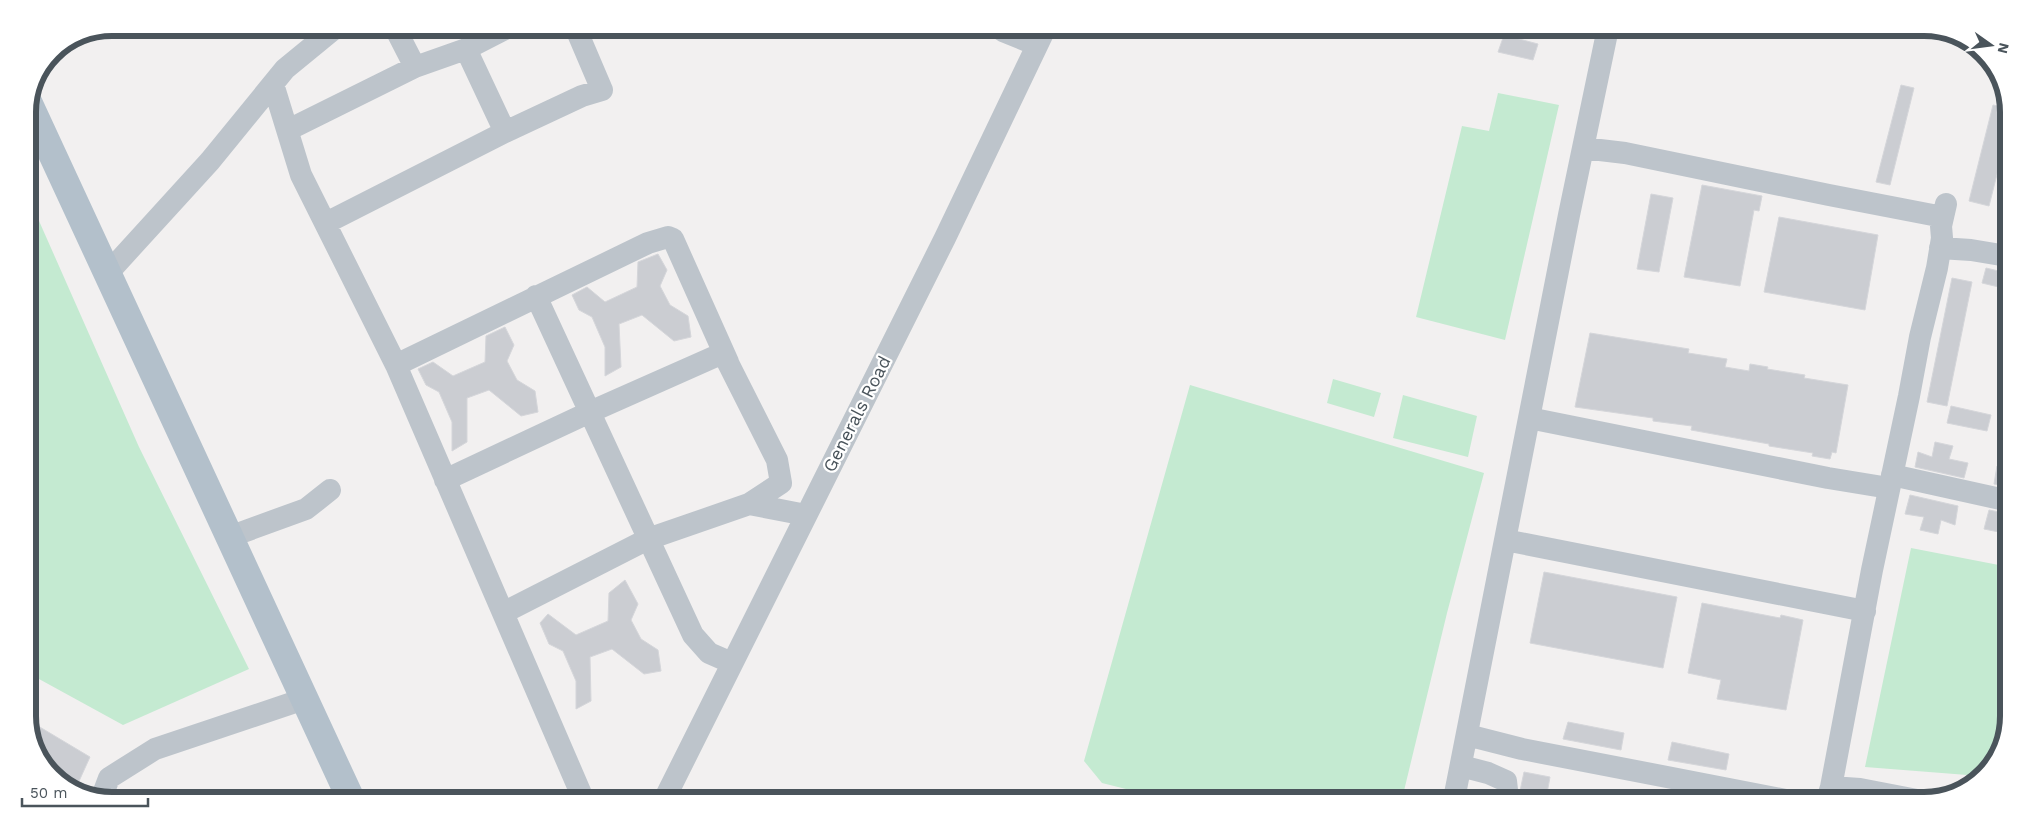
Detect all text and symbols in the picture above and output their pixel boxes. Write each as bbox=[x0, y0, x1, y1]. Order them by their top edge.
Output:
north arrow bbox=[1966, 20, 2016, 70]
text: N bbox=[1995, 41, 2013, 55]
street label: Generals Road bbox=[818, 352, 895, 475]
scale bar bbox=[22, 776, 149, 808]
text: 50 m bbox=[30, 784, 67, 802]

